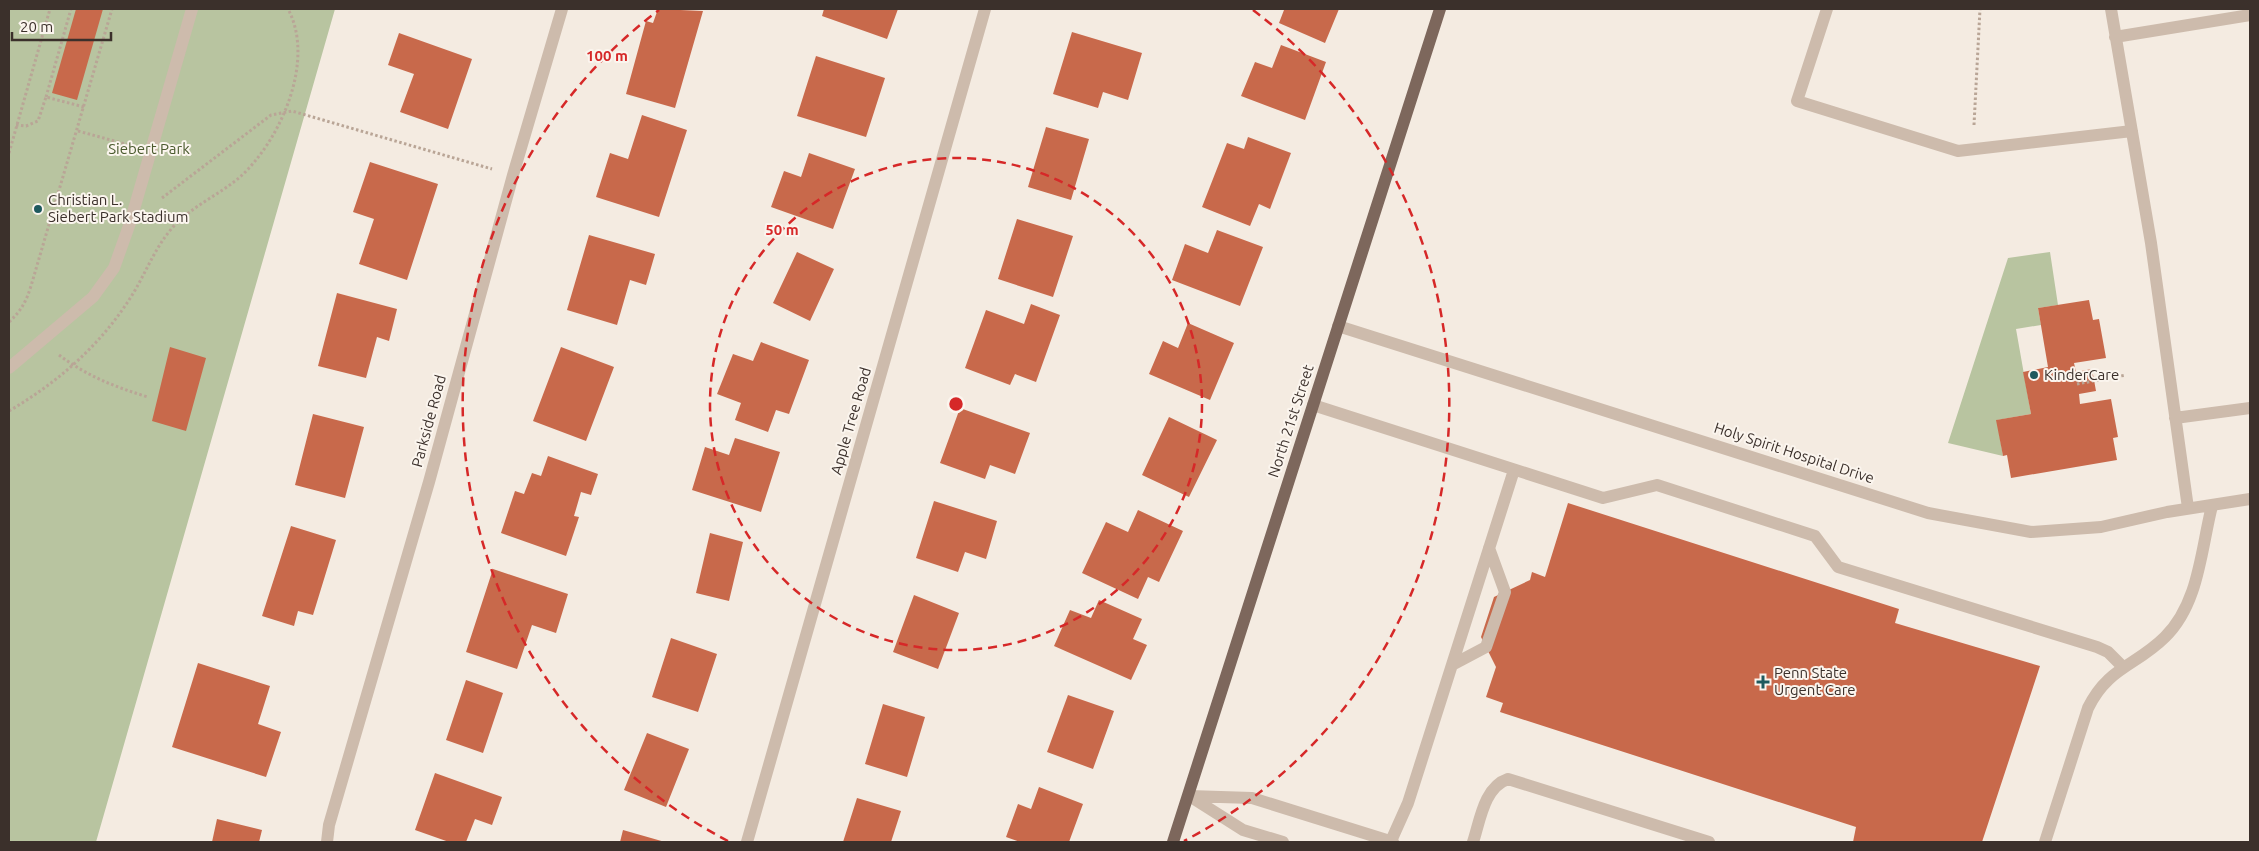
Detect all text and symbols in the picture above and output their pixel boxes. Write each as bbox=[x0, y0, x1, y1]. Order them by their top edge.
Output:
scale bar bbox=[12, 10, 111, 42]
text: 20 m bbox=[20, 18, 53, 35]
text: 100 m bbox=[586, 47, 628, 64]
park label: Siebert Park bbox=[108, 140, 190, 157]
place label: Christian L. Siebert Park Stadium bbox=[48, 191, 188, 225]
marker: Christian L. Siebert Park Stadium bbox=[32, 203, 44, 215]
text: 50 m bbox=[765, 221, 799, 238]
street label: North 21st Street bbox=[1264, 362, 1317, 479]
street label: Apple Tree Road bbox=[827, 365, 874, 477]
place label: KinderCare bbox=[2044, 366, 2119, 383]
marker: KinderCare bbox=[2028, 369, 2040, 381]
street label: Parkside Road bbox=[408, 373, 449, 469]
centre of rings bbox=[947, 395, 965, 413]
street label: Holy Spirit Hospital Drive bbox=[1712, 419, 1876, 486]
place label: Penn State Urgent Care bbox=[1774, 664, 1856, 698]
marker: Penn State Urgent Care bbox=[1756, 675, 1770, 689]

